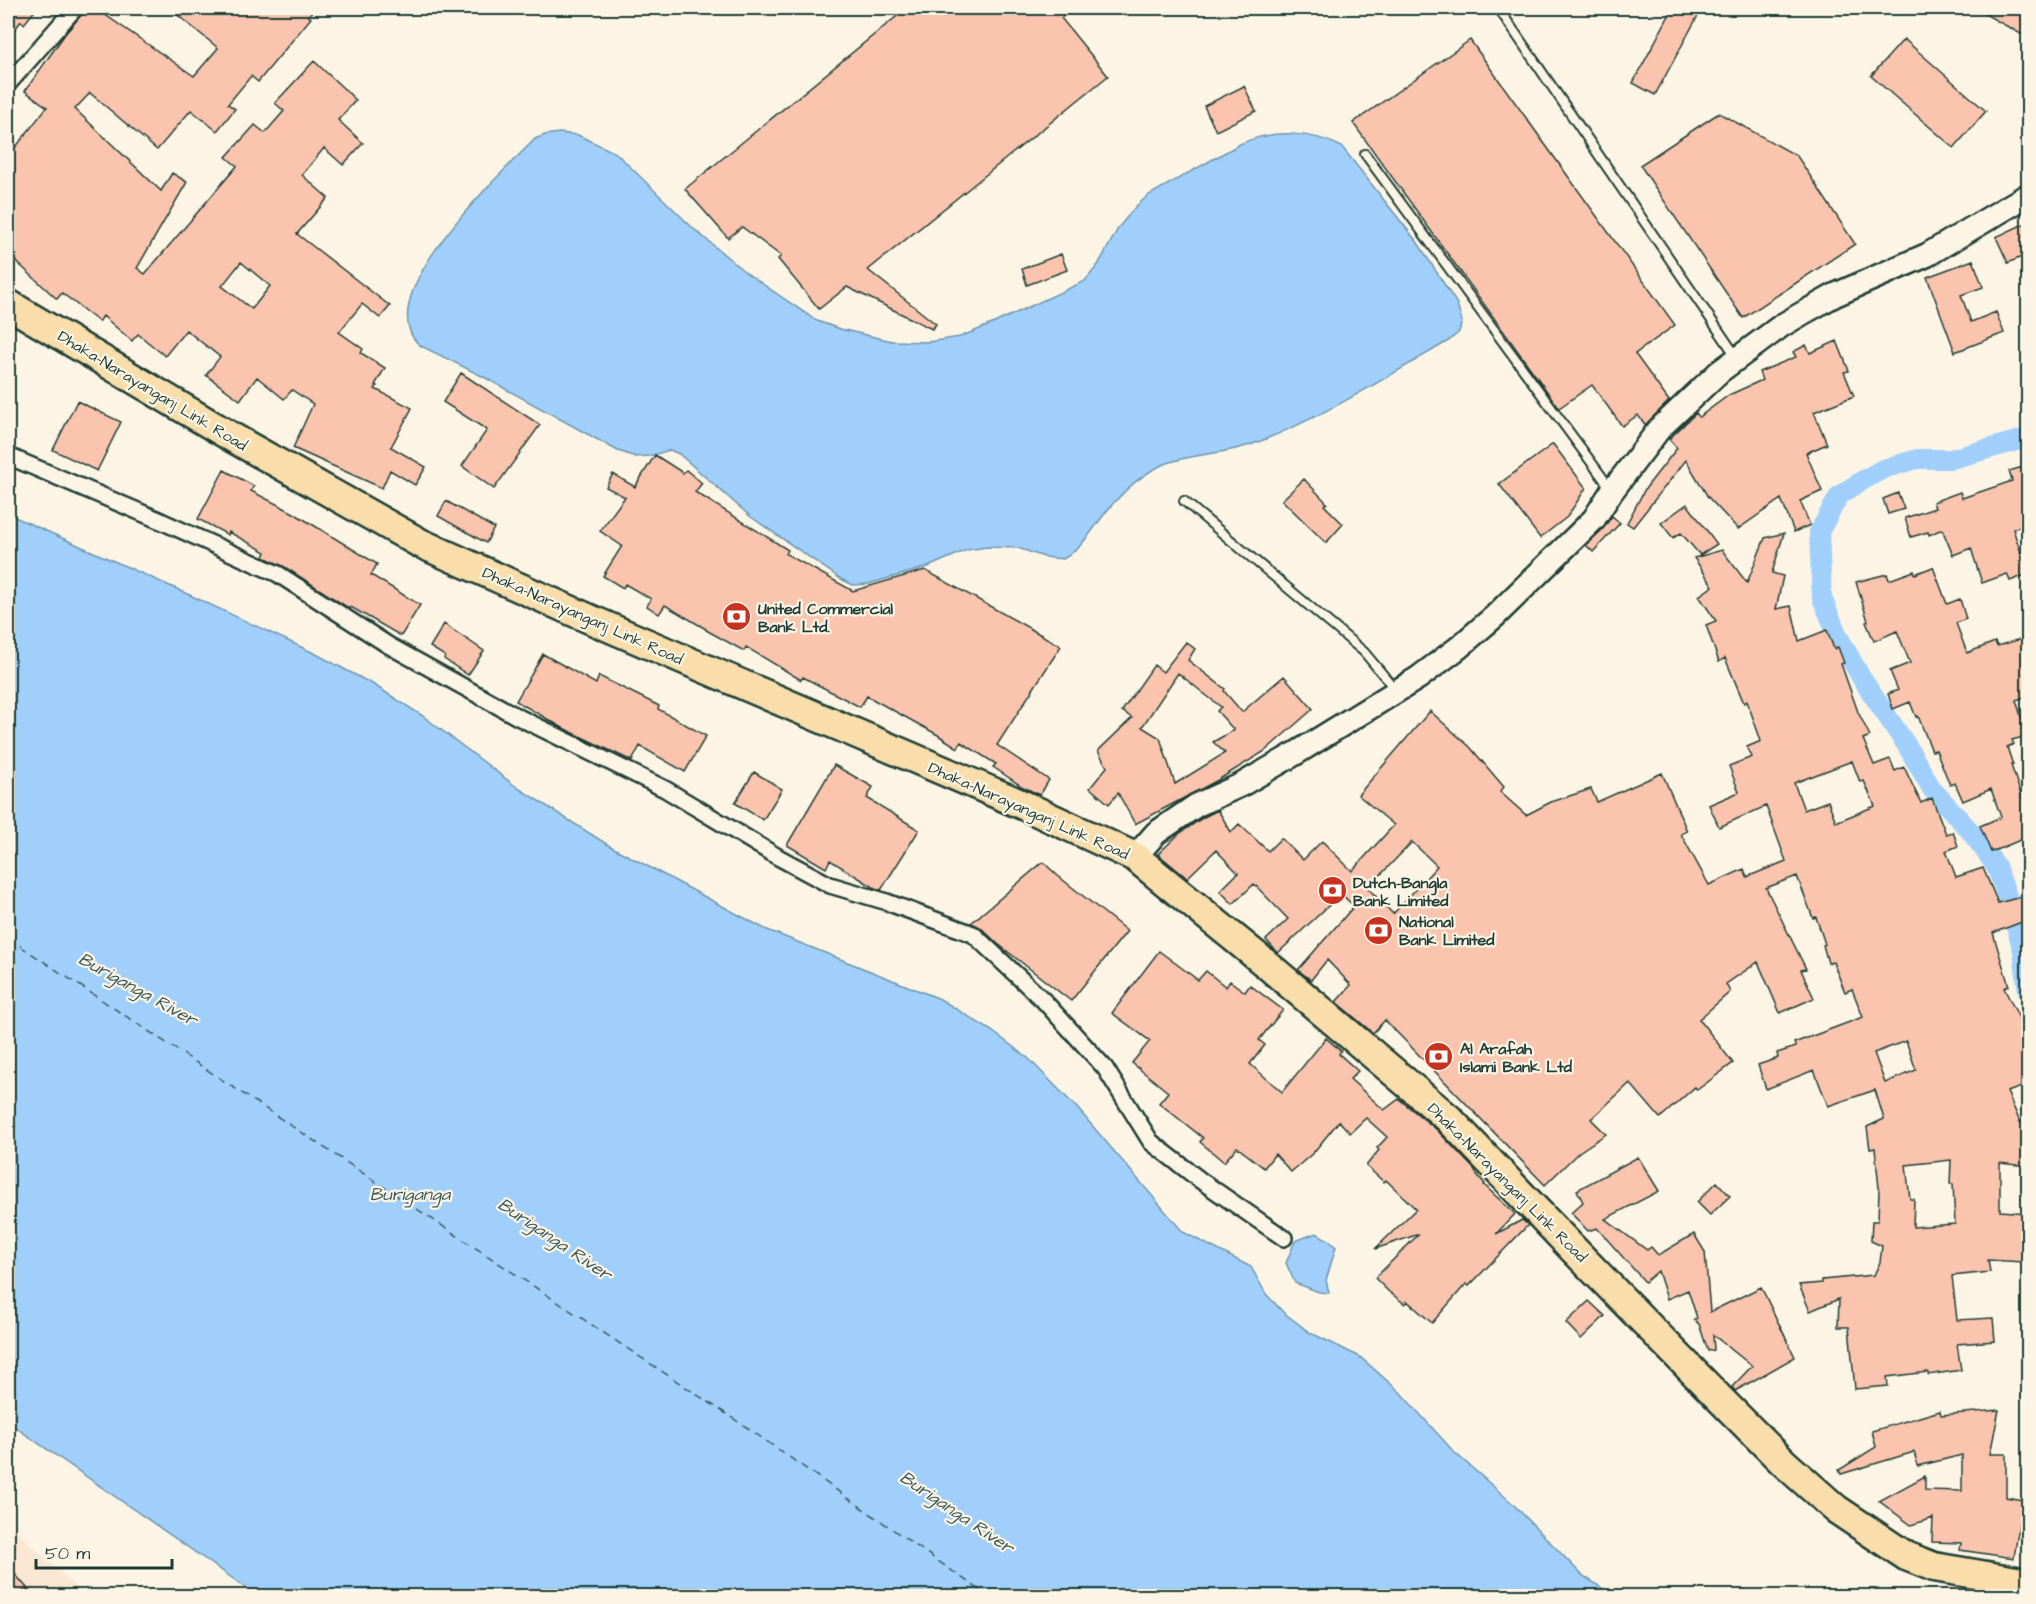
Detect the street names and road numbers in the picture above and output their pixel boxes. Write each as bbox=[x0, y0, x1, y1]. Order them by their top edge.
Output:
street label: Dhaka-Narayanganj Link Road bbox=[53, 325, 251, 457]
street label: Dhaka-Narayanganj Link Road bbox=[478, 562, 686, 671]
street label: Dhaka-Narayanganj Link Road bbox=[924, 757, 1132, 866]
street label: Dhaka-Narayanganj Link Road bbox=[1422, 1098, 1592, 1268]

